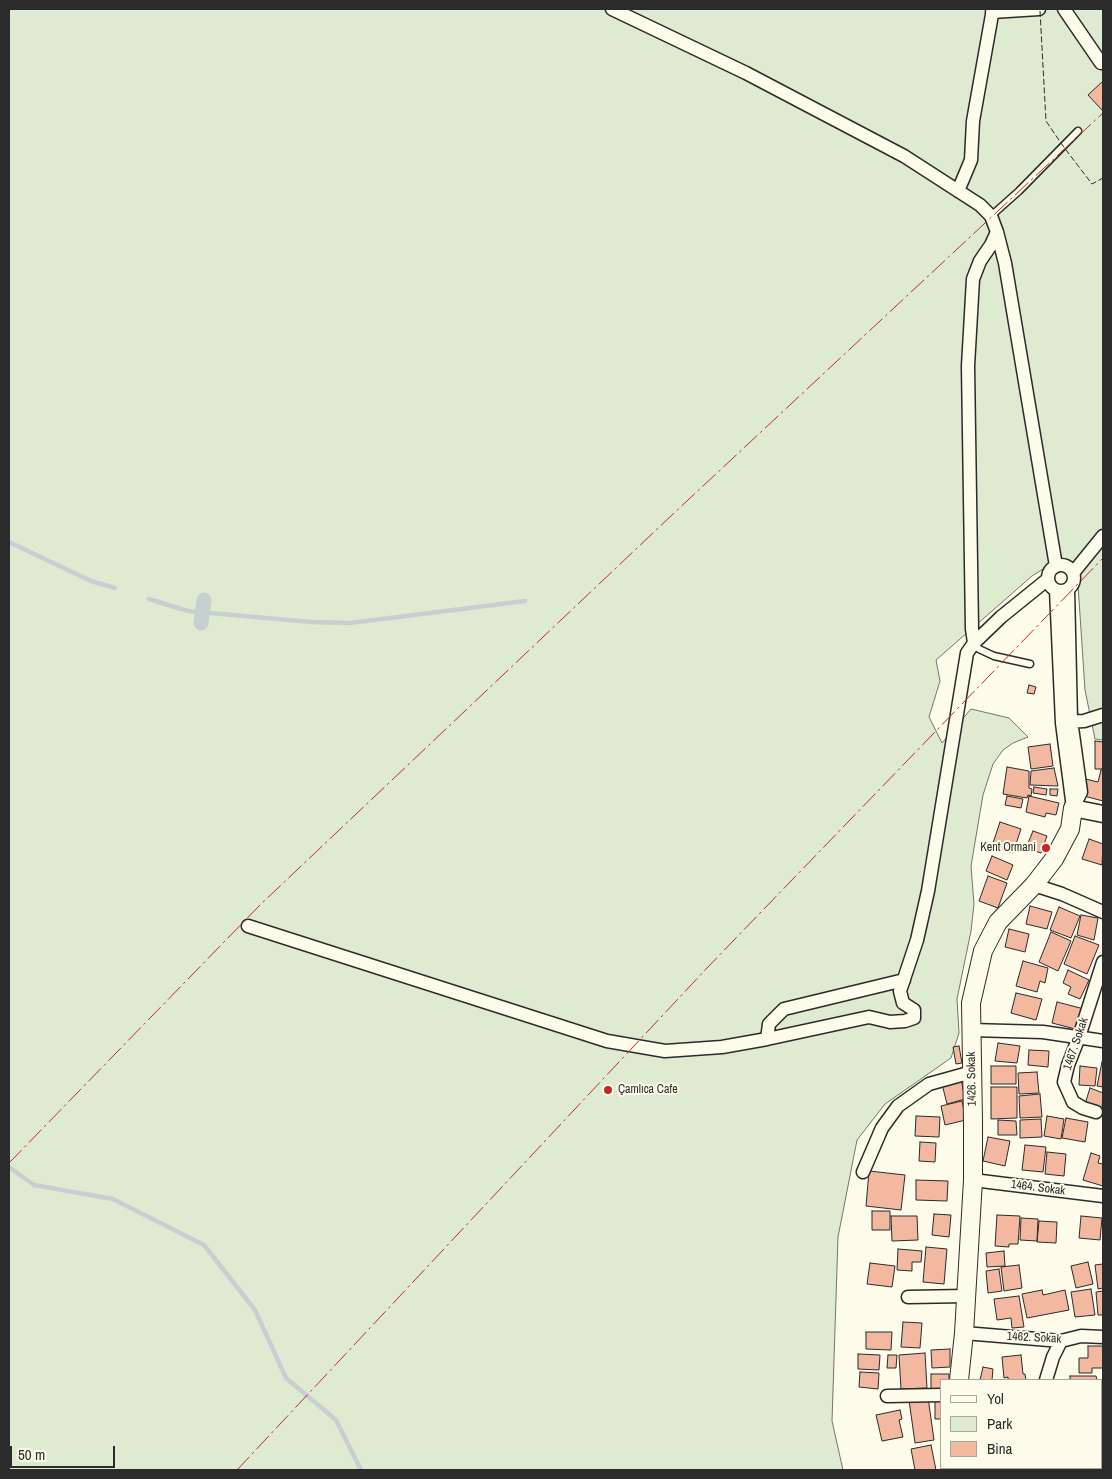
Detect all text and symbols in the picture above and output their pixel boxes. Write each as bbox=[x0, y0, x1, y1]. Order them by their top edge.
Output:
place label: Kent Ormani bbox=[980, 841, 1036, 855]
marker: Kent Ormani bbox=[1040, 842, 1052, 854]
street label: 1467. Sokak bbox=[1060, 1016, 1092, 1072]
street label: 1426. Sokak bbox=[964, 1052, 980, 1106]
place label: Çamlıca Cafe bbox=[618, 1083, 678, 1097]
marker: Çamlıca Cafe bbox=[602, 1084, 614, 1096]
street label: 1464. Sokak bbox=[1010, 1178, 1066, 1198]
street label: 1462. Sokak bbox=[1006, 1329, 1062, 1347]
legend bbox=[940, 1379, 1102, 1469]
text: Yol bbox=[987, 1388, 1004, 1409]
text: Park bbox=[987, 1413, 1012, 1434]
scale bar bbox=[12, 1436, 118, 1468]
text: Bina bbox=[987, 1438, 1012, 1459]
text: 50 m bbox=[18, 1444, 45, 1465]

